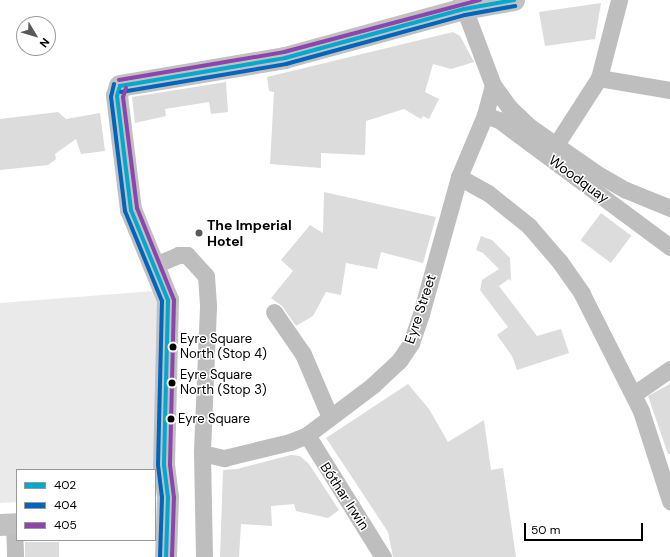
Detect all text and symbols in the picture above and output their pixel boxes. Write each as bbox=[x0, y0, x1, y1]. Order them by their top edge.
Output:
north arrow bbox=[16, 16, 56, 56]
text: N bbox=[37, 35, 53, 50]
street label: Woodquay bbox=[546, 152, 612, 206]
place label: The Imperial Hotel bbox=[207, 217, 292, 250]
marker: The Imperial Hotel bbox=[194, 228, 204, 238]
street label: Eyre Street bbox=[401, 272, 439, 346]
place label: Eyre Square North (Stop 4) bbox=[180, 332, 267, 363]
marker: Eyre Square North (Stop 4) bbox=[168, 342, 178, 352]
place label: Eyre Square North (Stop 3) bbox=[180, 368, 267, 399]
marker: Eyre Square North (Stop 3) bbox=[167, 378, 177, 388]
place label: Eyre Square bbox=[178, 411, 250, 427]
marker: Eyre Square bbox=[166, 414, 176, 424]
street label: Bóthar Irwin bbox=[317, 459, 373, 533]
legend bbox=[16, 469, 156, 541]
text: 402 bbox=[54, 477, 76, 493]
text: 404 bbox=[54, 497, 77, 513]
scale bar bbox=[526, 515, 645, 541]
text: 405 bbox=[54, 517, 77, 533]
text: 50 m bbox=[531, 522, 560, 538]

